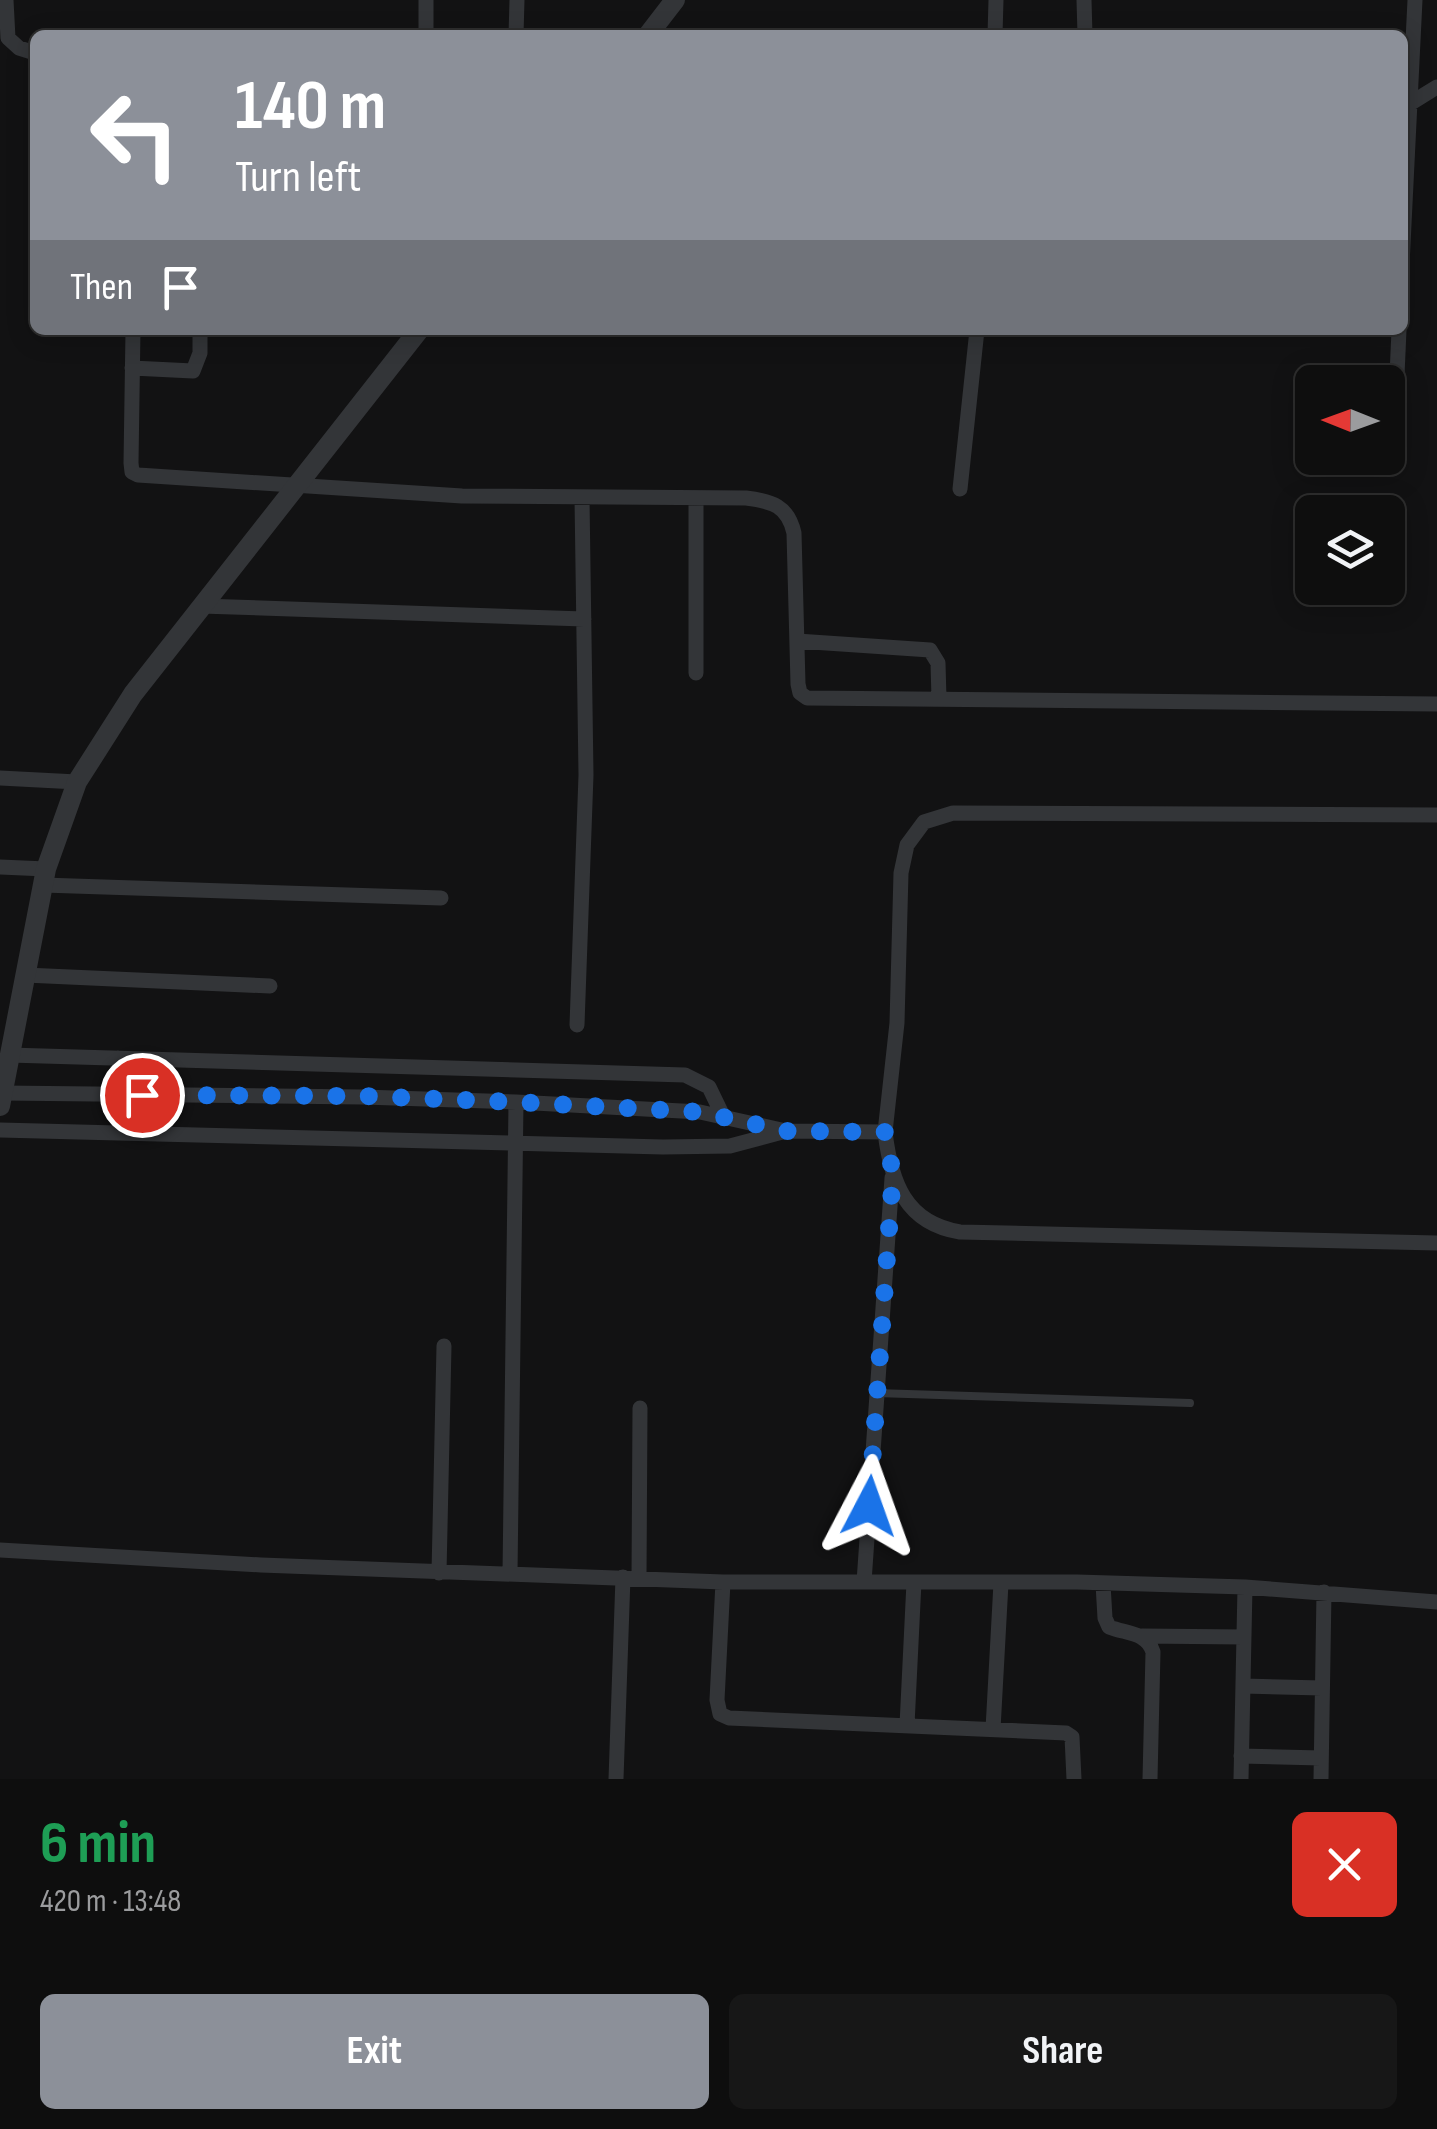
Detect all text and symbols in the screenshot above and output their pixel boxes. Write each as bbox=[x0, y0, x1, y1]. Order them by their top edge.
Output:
text: 140 m bbox=[235, 65, 386, 149]
icon: left bbox=[70, 70, 200, 200]
text: Turn left bbox=[235, 150, 361, 205]
icon: arrive bbox=[153, 260, 208, 315]
text: Then bbox=[70, 265, 133, 310]
north arrow bbox=[1295, 365, 1405, 475]
map controls bbox=[1295, 365, 1405, 605]
button: layers bbox=[1295, 495, 1405, 605]
pin bbox=[100, 1053, 185, 1138]
icon: arrive bbox=[115, 1068, 170, 1123]
position arrow bbox=[817, 1454, 921, 1558]
text: 6 min bbox=[40, 1808, 156, 1880]
button: close bbox=[1292, 1812, 1397, 1917]
text: 420 m · 13:48 bbox=[40, 1882, 181, 1921]
button: Exit bbox=[40, 1994, 709, 2109]
button: Share bbox=[729, 1994, 1397, 2109]

